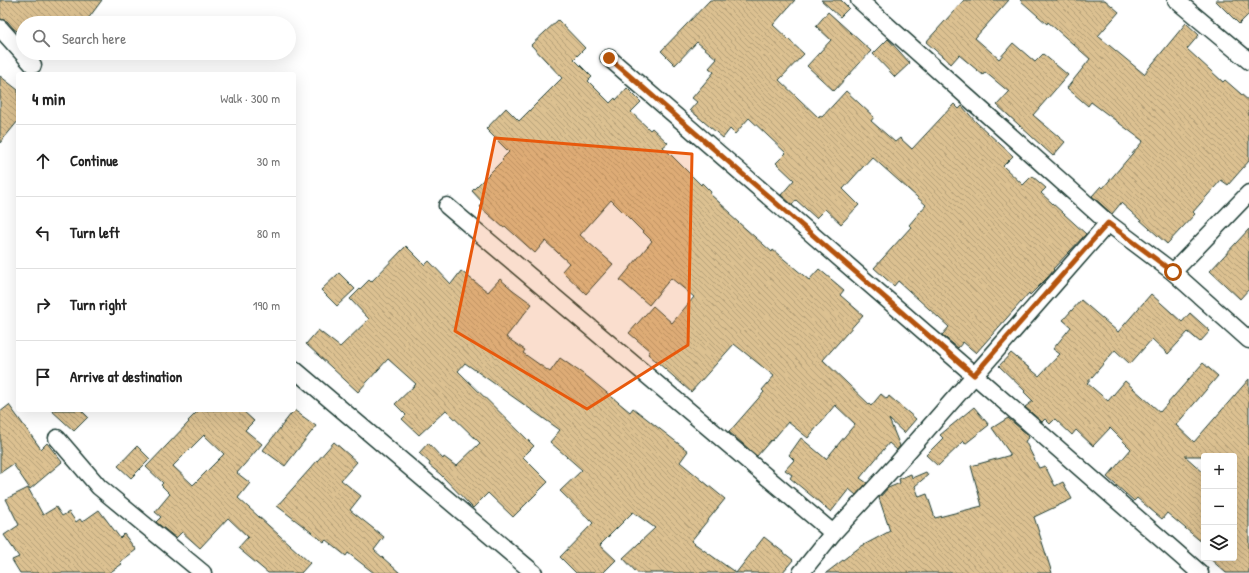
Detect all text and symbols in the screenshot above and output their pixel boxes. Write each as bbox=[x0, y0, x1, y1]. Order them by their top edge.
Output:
search box bbox=[16, 16, 296, 60]
icon: search bbox=[30, 27, 52, 49]
text: Search here bbox=[62, 28, 126, 49]
route end bbox=[600, 49, 618, 67]
text: 4 min bbox=[32, 87, 65, 110]
text: Walk · 300 m bbox=[220, 89, 280, 107]
icon: ahead bbox=[32, 150, 54, 172]
text: Continue bbox=[70, 150, 118, 171]
text: 30 m bbox=[257, 152, 280, 170]
icon: left bbox=[32, 222, 54, 244]
text: Turn left bbox=[70, 222, 120, 243]
text: 80 m bbox=[257, 224, 280, 242]
route start bbox=[1164, 263, 1182, 281]
icon: right bbox=[32, 294, 54, 316]
text: Turn right bbox=[70, 294, 126, 315]
text: 190 m bbox=[253, 296, 280, 314]
icon: arrive bbox=[32, 366, 54, 388]
text: Arrive at destination bbox=[70, 366, 182, 387]
map controls bbox=[1201, 453, 1237, 561]
button: + bbox=[1201, 453, 1237, 489]
button: − bbox=[1201, 489, 1237, 525]
button: layers bbox=[1201, 525, 1237, 561]

